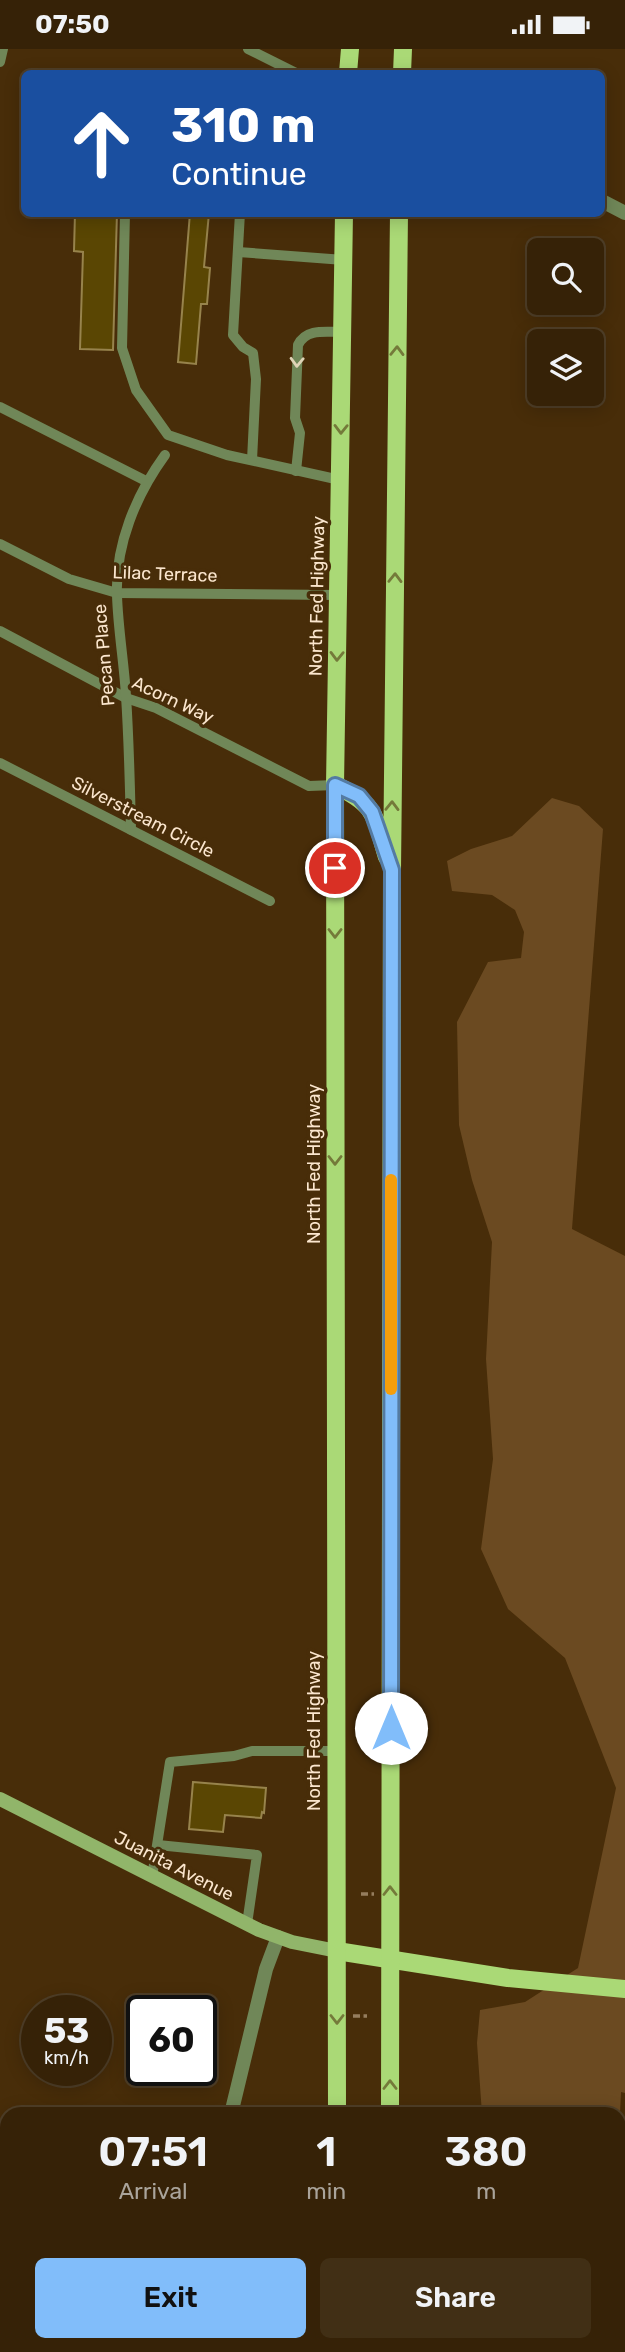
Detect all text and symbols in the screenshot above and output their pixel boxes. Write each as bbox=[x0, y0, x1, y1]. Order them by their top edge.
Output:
text: 07:50 bbox=[35, 9, 110, 40]
text: 310 m bbox=[171, 96, 316, 154]
icon: ahead bbox=[56, 98, 147, 189]
text: Continue bbox=[171, 155, 307, 193]
map controls bbox=[527, 238, 604, 406]
button: search bbox=[527, 238, 604, 315]
button: layers bbox=[527, 329, 604, 406]
one-way arrow bbox=[389, 345, 405, 355]
one-way arrow bbox=[289, 358, 305, 368]
one-way arrow bbox=[333, 424, 349, 434]
street label: North Fed Highway bbox=[305, 516, 329, 676]
street label: Lilac Terrace bbox=[112, 561, 218, 587]
one-way arrow bbox=[387, 572, 403, 583]
street label: Pecan Place bbox=[89, 603, 119, 707]
one-way arrow bbox=[329, 651, 345, 662]
street label: Acorn Way bbox=[129, 671, 217, 729]
street label: Silverstream Circle bbox=[68, 772, 218, 862]
one-way arrow bbox=[384, 800, 400, 810]
pin bbox=[305, 838, 365, 898]
icon: arrive bbox=[316, 849, 354, 887]
one-way arrow bbox=[327, 928, 343, 938]
street label: North Fed Highway bbox=[303, 1084, 325, 1244]
one-way arrow bbox=[327, 1155, 343, 1166]
street label: North Fed Highway bbox=[303, 1651, 325, 1811]
position arrow bbox=[354, 1691, 428, 1765]
street label: Juanita Avenue bbox=[110, 1826, 238, 1906]
one-way arrow bbox=[382, 1885, 398, 1895]
speed limit sign: 60 bbox=[126, 1995, 217, 2086]
text: 53 bbox=[44, 2010, 89, 2052]
one-way arrow bbox=[329, 2015, 345, 2025]
text: km/h bbox=[44, 2047, 89, 2069]
one-way arrow bbox=[382, 2079, 398, 2089]
text: 07:51 bbox=[98, 2127, 208, 2177]
text: 1 bbox=[316, 2127, 336, 2177]
text: 380 bbox=[445, 2127, 528, 2177]
text: Arrival bbox=[119, 2177, 188, 2205]
text: min bbox=[306, 2177, 346, 2205]
text: m bbox=[476, 2177, 496, 2205]
button: Exit bbox=[35, 2258, 306, 2338]
button: Share bbox=[320, 2258, 591, 2338]

